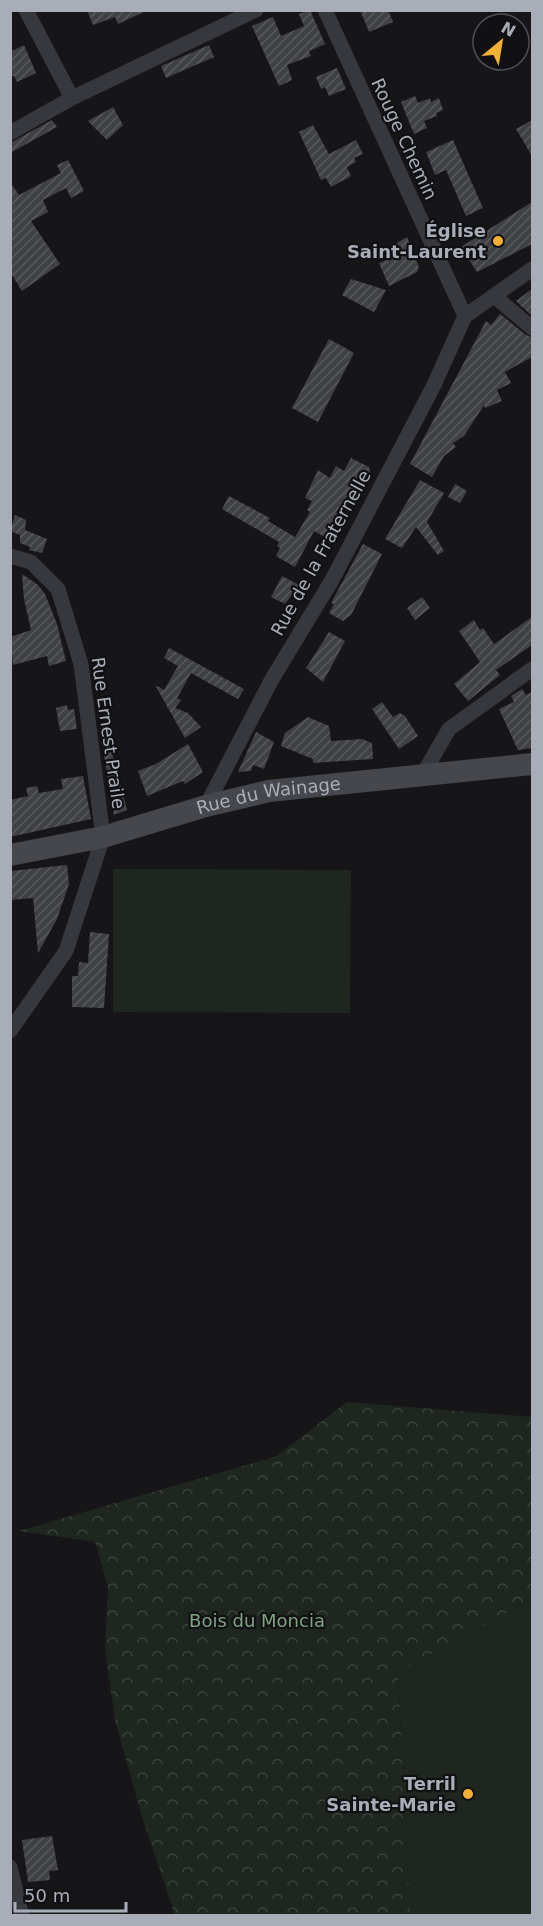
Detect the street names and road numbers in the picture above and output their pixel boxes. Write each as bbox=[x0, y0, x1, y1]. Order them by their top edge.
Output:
street label: Rouge Chemin bbox=[367, 75, 442, 203]
street label: Rue de la Fraternelle bbox=[266, 466, 375, 639]
street label: Rue Ernest Praile bbox=[87, 656, 130, 810]
street label: Rue du Wainage bbox=[194, 773, 342, 818]

